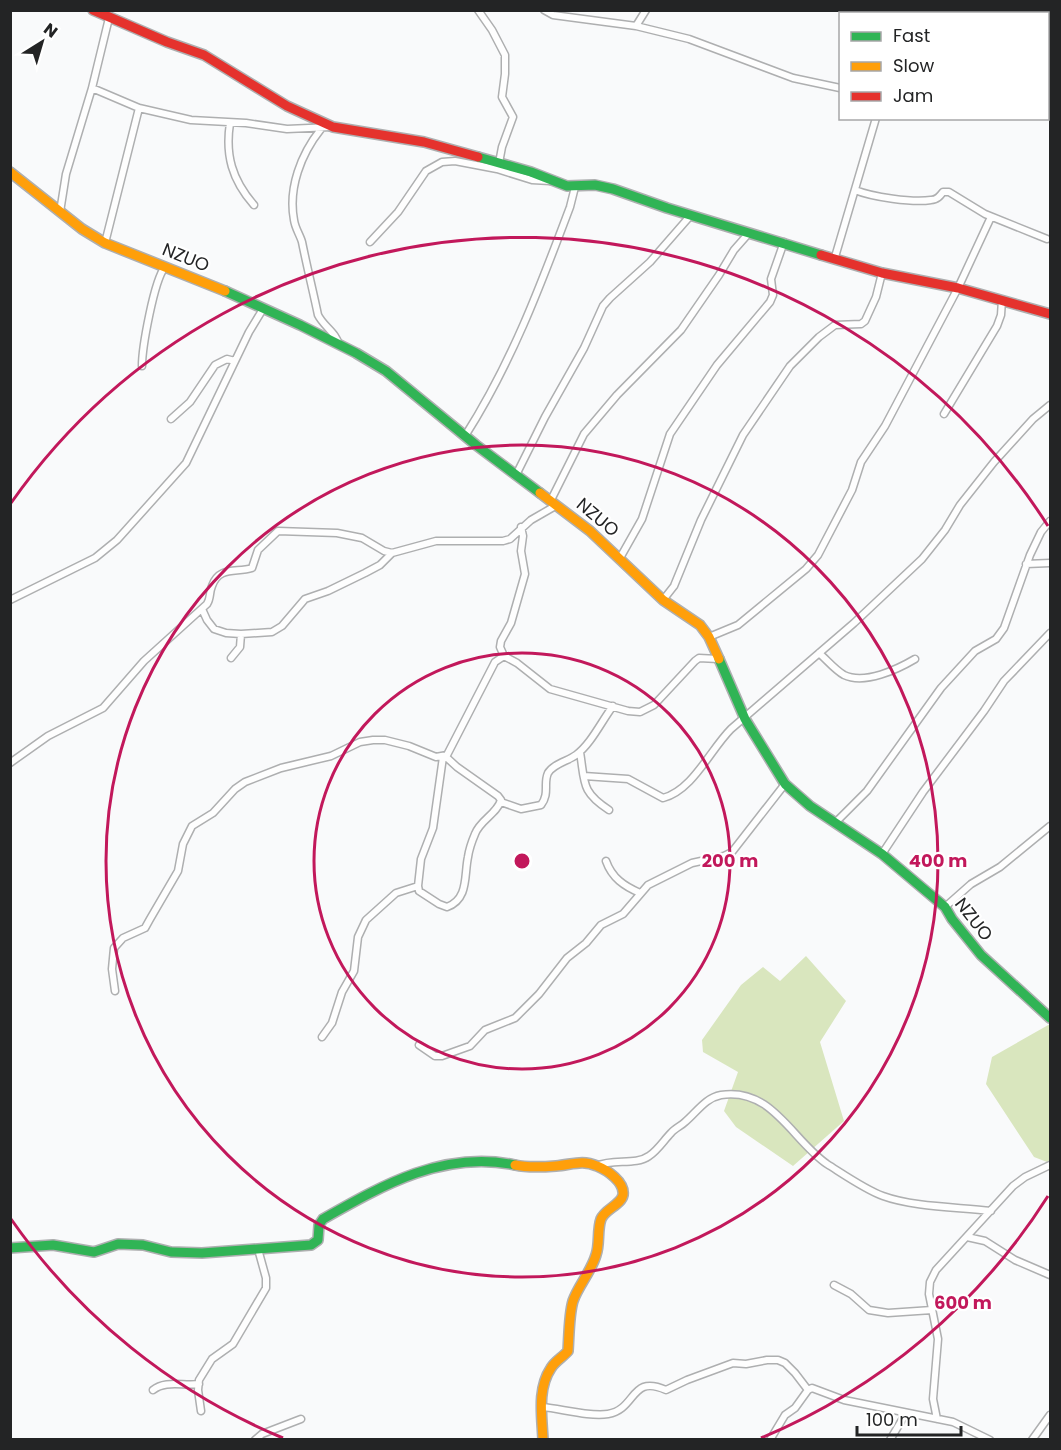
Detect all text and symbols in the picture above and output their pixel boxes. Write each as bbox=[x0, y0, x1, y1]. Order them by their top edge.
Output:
north arrow bbox=[12, 12, 72, 72]
legend bbox=[839, 12, 1049, 120]
text: N bbox=[39, 18, 62, 43]
text: Fast bbox=[893, 23, 930, 48]
text: Slow bbox=[893, 53, 935, 78]
text: Jam bbox=[893, 83, 933, 108]
street label: NZUO bbox=[159, 236, 213, 278]
street label: NZUO bbox=[571, 492, 625, 542]
text: 200 m bbox=[702, 848, 758, 873]
text: 400 m bbox=[909, 848, 967, 873]
centre of rings bbox=[512, 851, 532, 871]
street label: NZUO bbox=[949, 892, 999, 946]
text: 600 m bbox=[934, 1290, 992, 1315]
scale bar bbox=[857, 1399, 960, 1437]
text: 100 m bbox=[866, 1407, 918, 1432]

